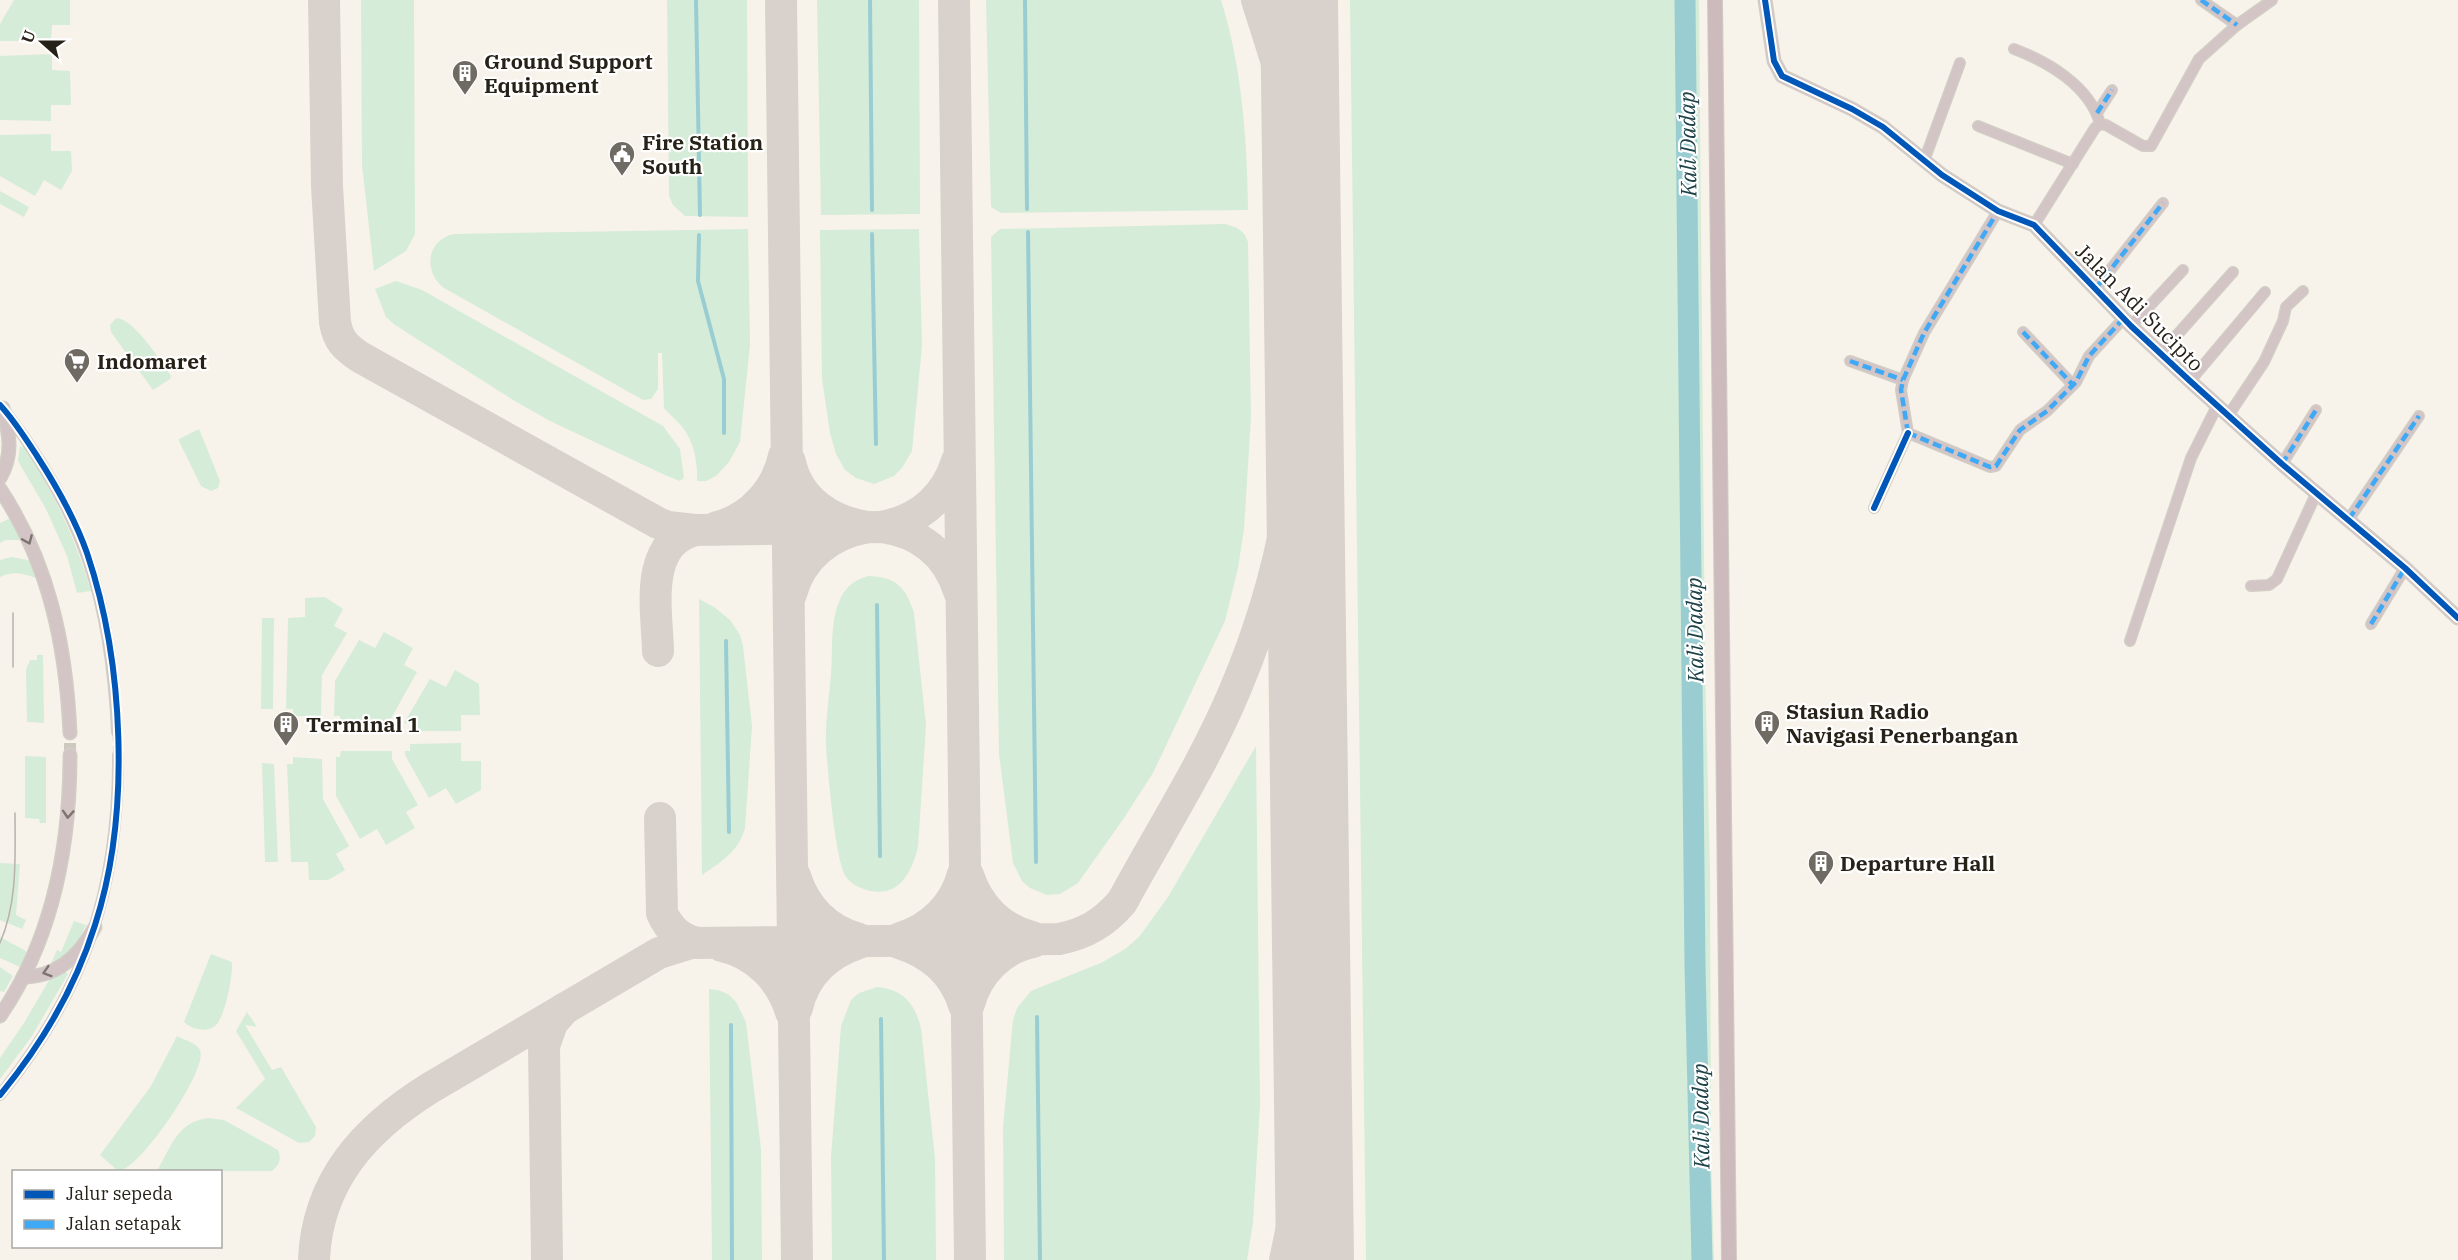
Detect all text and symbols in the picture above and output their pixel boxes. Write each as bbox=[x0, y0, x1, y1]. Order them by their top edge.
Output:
north arrow bbox=[12, 12, 72, 72]
text: U bbox=[16, 27, 40, 46]
place label: Ground Support Equipment bbox=[484, 47, 653, 99]
building icon: Ground Support Equipment bbox=[450, 58, 480, 96]
water label: Kali Dadap bbox=[1672, 91, 1702, 198]
place label: Fire Station South bbox=[642, 128, 763, 180]
public building icon: Fire Station South bbox=[607, 139, 637, 177]
street label: Jalan Adi Sucipto bbox=[2070, 237, 2210, 377]
supermarket icon: Indomaret bbox=[62, 346, 92, 384]
place label: Indomaret bbox=[97, 347, 207, 375]
one-way arrow bbox=[21, 533, 33, 544]
water label: Kali Dadap bbox=[1679, 577, 1709, 684]
place label: Stasiun Radio Navigasi Penerbangan bbox=[1786, 697, 2019, 749]
building icon: Stasiun Radio Navigasi Penerbangan bbox=[1752, 708, 1782, 746]
building icon: Terminal 1 bbox=[271, 709, 301, 747]
place label: Terminal 1 bbox=[306, 710, 420, 738]
one-way arrow bbox=[62, 809, 75, 818]
building icon: Departure Hall bbox=[1806, 848, 1836, 886]
place label: Departure Hall bbox=[1840, 849, 1995, 877]
one-way arrow bbox=[42, 964, 53, 977]
water label: Kali Dadap bbox=[1685, 1063, 1715, 1170]
legend bbox=[12, 1170, 222, 1248]
text: Jalur sepeda bbox=[66, 1182, 173, 1205]
text: Jalan setapak bbox=[66, 1212, 182, 1235]

